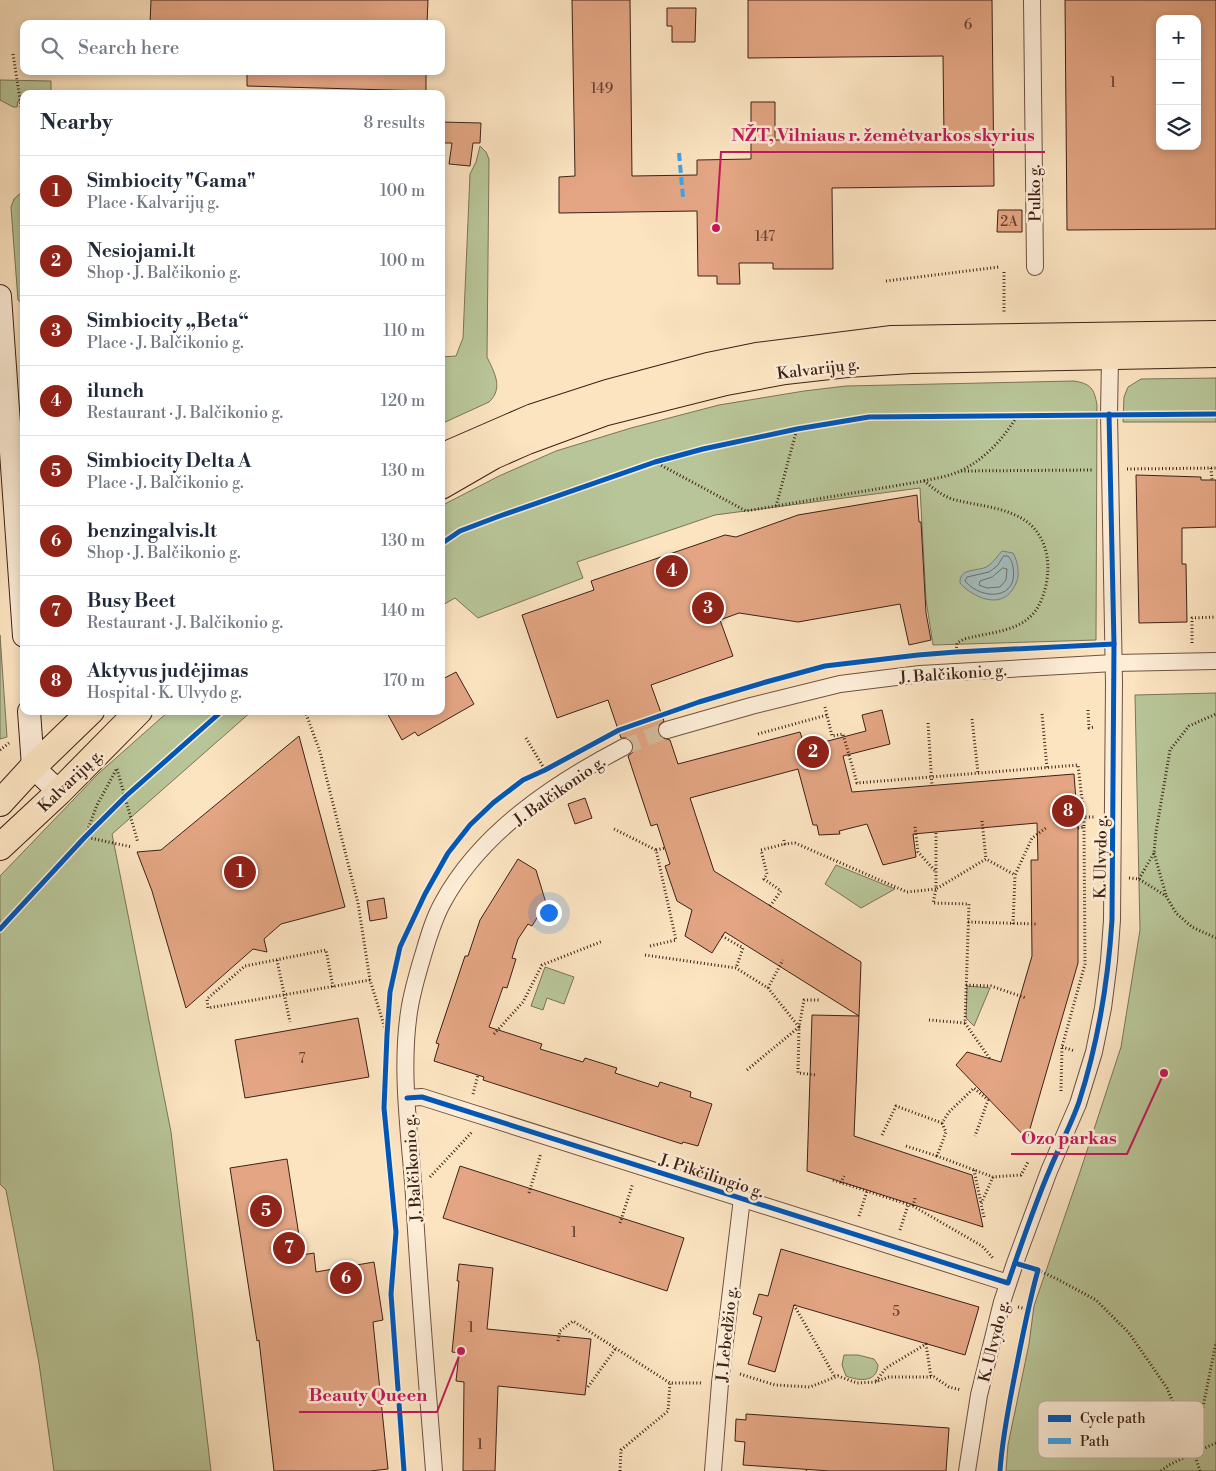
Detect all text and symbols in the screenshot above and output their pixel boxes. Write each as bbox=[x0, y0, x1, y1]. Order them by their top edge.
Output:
map controls bbox=[1156, 15, 1201, 150]
button: + bbox=[1156, 15, 1201, 60]
house number: 6 bbox=[964, 16, 973, 34]
search box bbox=[20, 20, 445, 75]
icon: search bbox=[38, 34, 66, 62]
text: Search here bbox=[78, 36, 179, 60]
button: − bbox=[1156, 60, 1201, 105]
house number: 1 bbox=[1110, 74, 1116, 92]
house number: 149 bbox=[591, 80, 613, 98]
button: layers bbox=[1156, 105, 1201, 150]
text: Nearby bbox=[40, 110, 113, 136]
text: 8 results bbox=[363, 113, 425, 133]
callout: NŽT, Vilniaus r. žemėtvarkos skyrius bbox=[721, 119, 1045, 152]
text: NŽT, Vilniaus r. žemėtvarkos skyrius bbox=[731, 124, 1035, 147]
street label: Pulko g. bbox=[1025, 164, 1045, 222]
text: Simbiocity "Gama" bbox=[87, 169, 255, 193]
text: 1 bbox=[52, 181, 60, 201]
text: 100 m bbox=[380, 181, 425, 201]
text: Place · Kalvarijų g. bbox=[87, 193, 219, 213]
house number: 2A bbox=[1000, 213, 1018, 231]
house number: 147 bbox=[755, 228, 775, 246]
text: Nesiojami.lt bbox=[87, 239, 195, 263]
text: 2 bbox=[51, 251, 61, 271]
text: 100 m bbox=[380, 251, 425, 271]
text: Shop · J. Balčikonio g. bbox=[87, 263, 241, 283]
text: Simbiocity „Beta“ bbox=[87, 309, 249, 333]
text: 3 bbox=[51, 321, 61, 341]
text: 110 m bbox=[383, 321, 425, 341]
text: Place · J. Balčikonio g. bbox=[87, 333, 244, 353]
street label: Kalvarijų g. bbox=[776, 354, 860, 384]
text: ilunch bbox=[87, 379, 144, 403]
text: 4 bbox=[51, 391, 61, 411]
text: 120 m bbox=[381, 391, 425, 411]
text: Restaurant · J. Balčikonio g. bbox=[87, 403, 283, 423]
text: Simbiocity Delta A bbox=[87, 449, 251, 473]
text: 5 bbox=[51, 461, 61, 481]
text: 130 m bbox=[381, 461, 425, 481]
text: Place · J. Balčikonio g. bbox=[87, 473, 244, 493]
text: benzingalvis.lt bbox=[87, 519, 217, 543]
text: 6 bbox=[51, 531, 61, 551]
text: 130 m bbox=[381, 531, 425, 551]
text: Shop · J. Balčikonio g. bbox=[87, 543, 241, 563]
pin: 4 bbox=[656, 552, 688, 590]
text: Busy Beet bbox=[87, 589, 175, 613]
pin: 3 bbox=[692, 589, 724, 627]
text: 7 bbox=[51, 601, 61, 621]
text: 140 m bbox=[381, 601, 425, 621]
text: Restaurant · J. Balčikonio g. bbox=[87, 613, 283, 633]
text: Aktyvus judėjimas bbox=[87, 659, 248, 683]
street label: J. Balčikonio g. bbox=[898, 660, 1007, 688]
text: 8 bbox=[51, 671, 61, 691]
text: 170 m bbox=[383, 671, 425, 691]
text: Hospital · K. Ulvydo g. bbox=[87, 683, 242, 703]
pin: 2 bbox=[797, 733, 829, 771]
street label: Kalvarijų g. bbox=[34, 745, 107, 817]
street label: J. Balčikonio g. bbox=[509, 752, 609, 830]
pin: 8 bbox=[1052, 792, 1084, 830]
street label: K. Ulvydo g. bbox=[1090, 815, 1112, 899]
pin: 1 bbox=[224, 853, 256, 891]
your location bbox=[536, 900, 562, 926]
house number: 7 bbox=[298, 1050, 306, 1068]
street label: J. Balčikonio g. bbox=[399, 1114, 427, 1223]
callout: Ozo parkas bbox=[1011, 1121, 1127, 1154]
text: Ozo parkas bbox=[1021, 1127, 1117, 1150]
street label: J. Pikčilingio g. bbox=[656, 1149, 767, 1202]
pin: 5 bbox=[250, 1192, 282, 1230]
house number: 1 bbox=[571, 1224, 577, 1242]
pin: 7 bbox=[273, 1229, 305, 1267]
pin: 6 bbox=[330, 1259, 362, 1297]
street label: J. Lebedžio g. bbox=[712, 1285, 742, 1384]
street label: K. Ulvydo g. bbox=[974, 1298, 1014, 1384]
house number: 5 bbox=[892, 1303, 900, 1321]
house number: 1 bbox=[468, 1319, 474, 1337]
callout: Beauty Queen bbox=[299, 1379, 437, 1412]
text: Beauty Queen bbox=[309, 1384, 427, 1407]
legend bbox=[1038, 1401, 1204, 1458]
text: Cycle path bbox=[1080, 1410, 1146, 1428]
text: Path bbox=[1080, 1433, 1110, 1451]
house number: 1 bbox=[477, 1436, 483, 1454]

